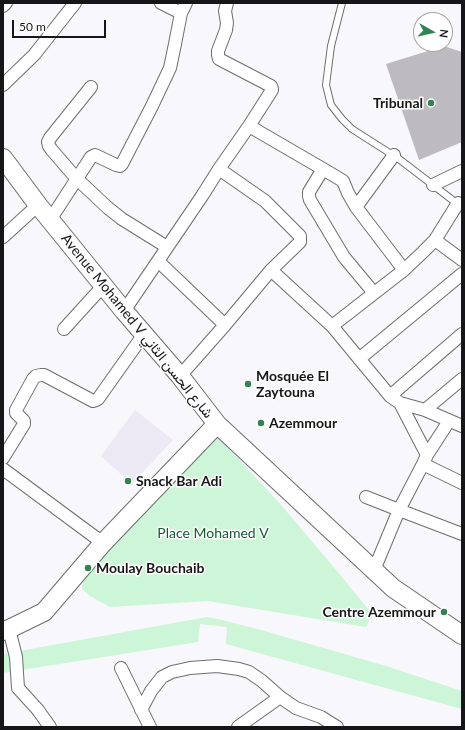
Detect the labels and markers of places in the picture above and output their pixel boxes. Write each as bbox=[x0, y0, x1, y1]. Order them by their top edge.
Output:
place label: Tribunal bbox=[373, 95, 423, 111]
marker: Tribunal bbox=[426, 98, 436, 108]
place label: Mosquée El Zaytouna bbox=[256, 368, 329, 400]
marker: Mosquée El Zaytouna bbox=[243, 379, 253, 389]
place label: Azemmour bbox=[269, 415, 337, 431]
marker: Azemmour bbox=[256, 418, 266, 428]
place label: Snack Bar Adi bbox=[136, 473, 222, 489]
marker: Snack Bar Adi bbox=[123, 476, 133, 486]
place label: Moulay Bouchaib bbox=[96, 560, 204, 576]
marker: Moulay Bouchaib bbox=[83, 563, 93, 573]
place label: Centre Azemmour bbox=[322, 604, 436, 620]
marker: Centre Azemmour bbox=[439, 607, 449, 617]

